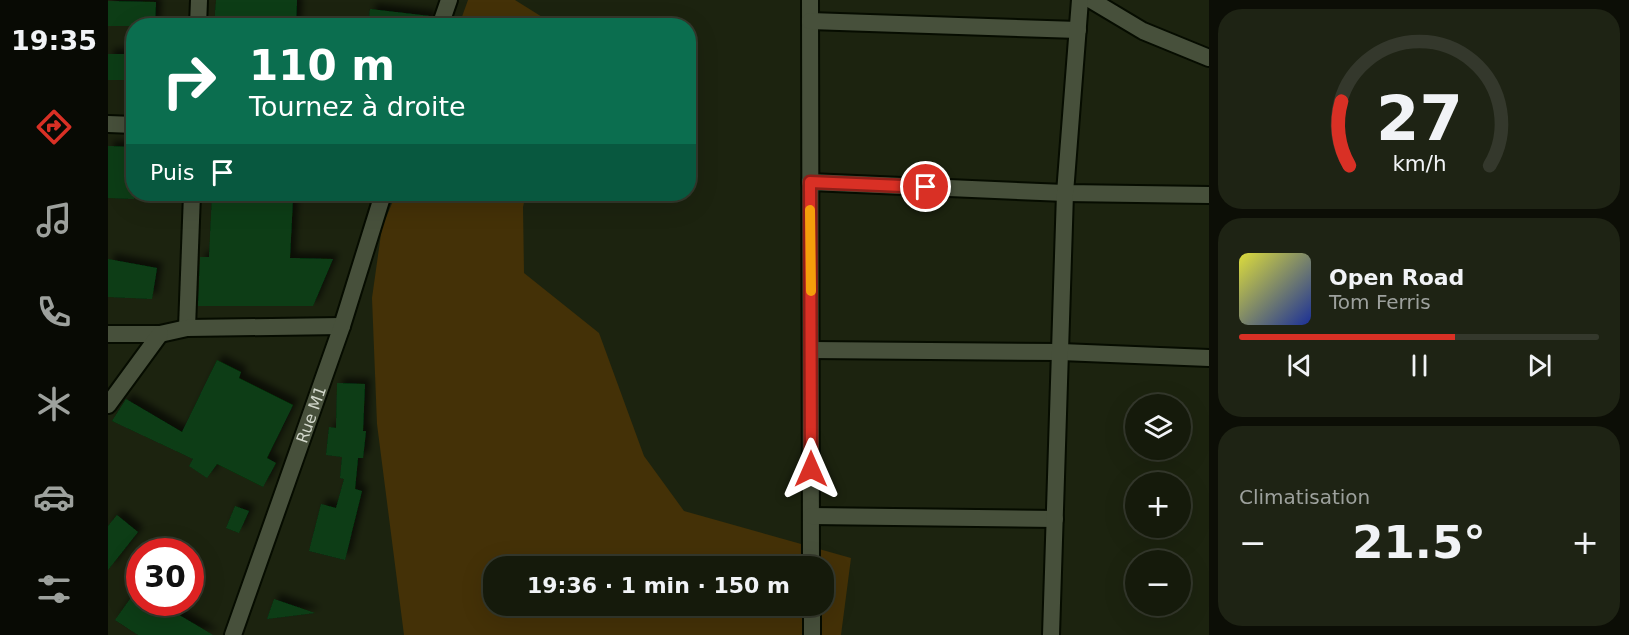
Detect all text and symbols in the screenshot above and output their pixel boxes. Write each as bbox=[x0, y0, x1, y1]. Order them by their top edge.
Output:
text: 19:35 bbox=[11, 25, 97, 56]
text: 110 m bbox=[249, 41, 395, 90]
icon: right bbox=[150, 42, 228, 120]
text: 27 bbox=[1376, 82, 1462, 155]
text: Tournez à droite bbox=[249, 91, 466, 122]
icon: directions bbox=[33, 106, 75, 148]
text: km/h bbox=[1392, 151, 1446, 176]
icon: arrive bbox=[206, 156, 239, 189]
text: Puis bbox=[150, 160, 194, 185]
pin bbox=[900, 161, 951, 212]
icon: arrive bbox=[909, 170, 942, 203]
icon: music bbox=[33, 199, 75, 241]
text: Open Road bbox=[1329, 265, 1464, 290]
text: Tom Ferris bbox=[1329, 290, 1431, 314]
icon: phone bbox=[33, 291, 75, 333]
icon: previous bbox=[1283, 349, 1316, 382]
icon: pause bbox=[1403, 349, 1436, 382]
icon: next bbox=[1523, 349, 1556, 382]
icon: climate bbox=[33, 383, 75, 425]
street label: Rue M1 bbox=[292, 383, 330, 446]
map controls bbox=[1125, 394, 1191, 616]
button: layers bbox=[1125, 394, 1191, 460]
position arrow bbox=[779, 437, 843, 501]
button: + bbox=[1125, 472, 1191, 538]
icon: car bbox=[33, 476, 75, 518]
text: Climatisation bbox=[1239, 485, 1370, 509]
text: 21.5° bbox=[1352, 516, 1486, 569]
text: − bbox=[1239, 523, 1267, 562]
text: + bbox=[1571, 523, 1599, 562]
speed limit sign: 30 bbox=[126, 538, 204, 616]
button: − bbox=[1125, 550, 1191, 616]
icon: filters bbox=[33, 568, 75, 610]
text: 19:36 · 1 min · 150 m bbox=[527, 573, 790, 598]

